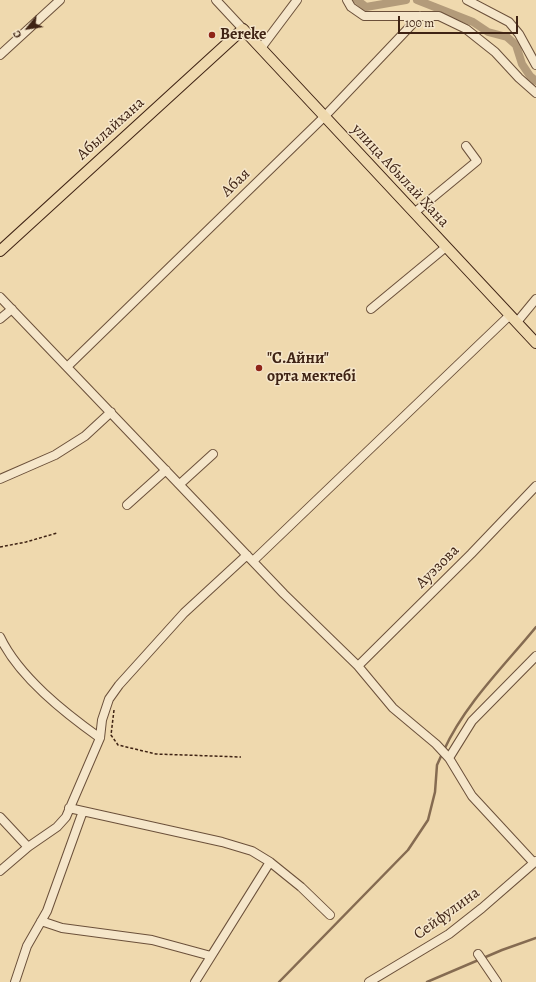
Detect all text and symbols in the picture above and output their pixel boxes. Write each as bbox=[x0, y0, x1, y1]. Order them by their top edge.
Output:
north arrow bbox=[8, 8, 48, 48]
scale bar bbox=[400, 8, 520, 34]
text: 100 m bbox=[405, 15, 434, 31]
place label: Bereke bbox=[220, 25, 266, 45]
text: С bbox=[9, 28, 25, 41]
marker: Bereke bbox=[207, 30, 217, 40]
street label: Абылайхана bbox=[73, 94, 149, 164]
street label: улица Абылай Хана bbox=[347, 120, 453, 232]
street label: Абая bbox=[218, 165, 254, 201]
place label: "С.Айни" орта мектебі bbox=[267, 349, 356, 387]
marker: "С.Айни" орта мектебі bbox=[254, 363, 264, 373]
street label: Ауэзова bbox=[412, 541, 464, 593]
street label: Сейфулина bbox=[410, 884, 484, 944]

